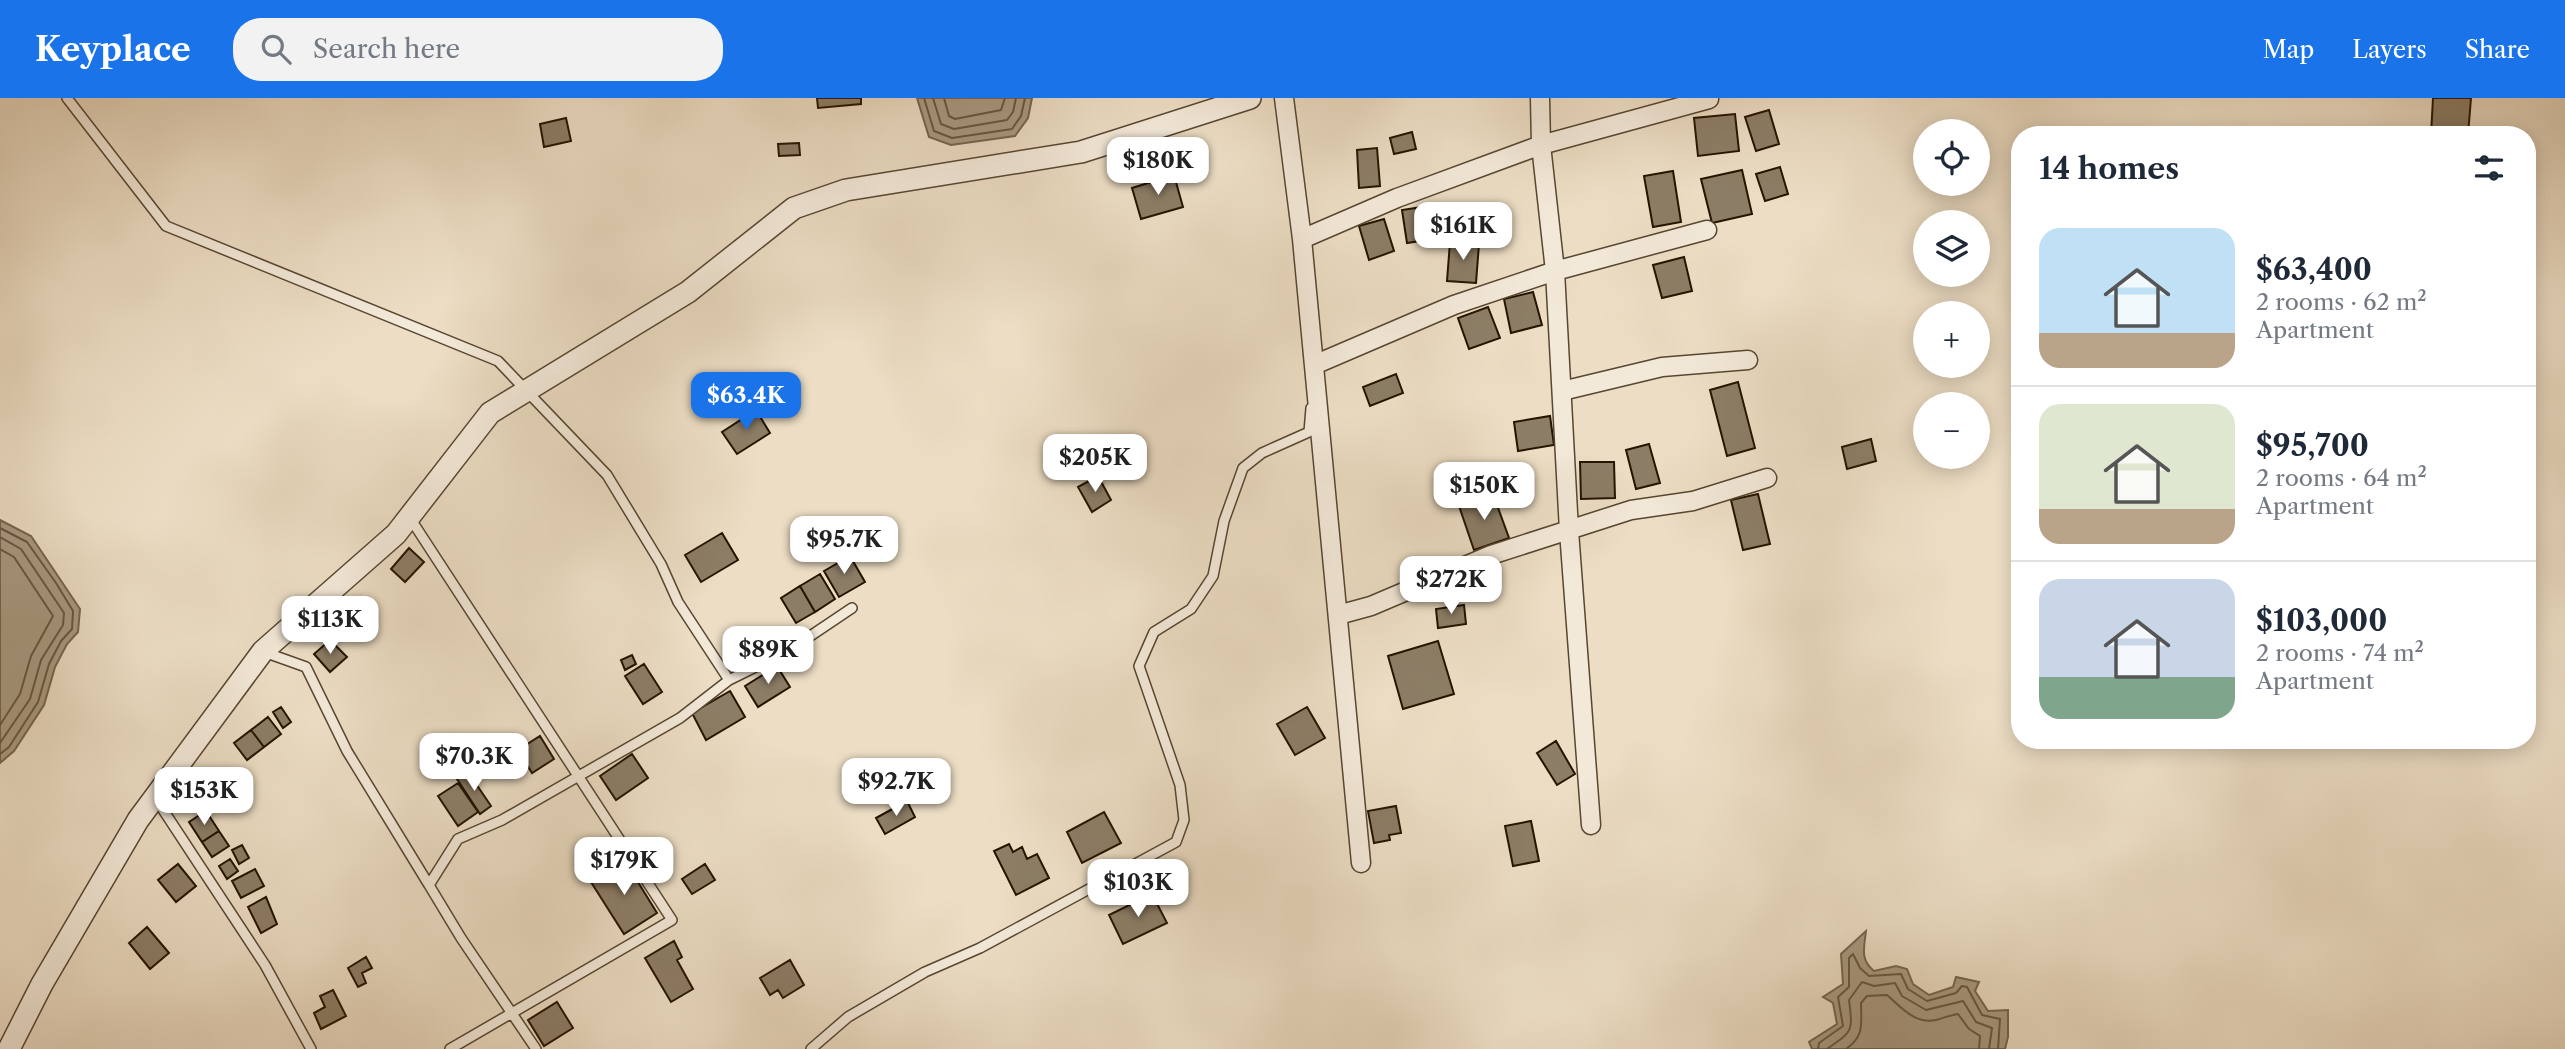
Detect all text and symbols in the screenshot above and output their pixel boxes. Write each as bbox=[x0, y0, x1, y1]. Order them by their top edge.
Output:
search box bbox=[233, 18, 723, 81]
text: Keyplace bbox=[35, 29, 191, 70]
icon: search bbox=[257, 30, 295, 68]
text: Search here bbox=[313, 33, 460, 65]
text: Map bbox=[2263, 35, 2314, 64]
text: Layers bbox=[2352, 35, 2427, 64]
text: Share bbox=[2465, 35, 2530, 64]
map controls bbox=[1913, 119, 1990, 469]
button: locate bbox=[1913, 119, 1990, 196]
pin: $180K bbox=[1109, 138, 1207, 197]
text: $180K bbox=[1123, 146, 1193, 174]
icon: filters bbox=[2470, 149, 2508, 187]
text: 14 homes bbox=[2039, 150, 2179, 187]
pin: $161K bbox=[1414, 202, 1512, 262]
button: layers bbox=[1913, 210, 1990, 287]
text: $161K bbox=[1430, 211, 1496, 239]
text: $63,400 bbox=[2256, 251, 2372, 288]
icon: home bbox=[2095, 256, 2179, 340]
text: 2 rooms · 62 m² bbox=[2256, 288, 2427, 316]
button: + bbox=[1913, 301, 1990, 378]
text: Apartment bbox=[2256, 316, 2374, 344]
pin: $63.4K bbox=[689, 372, 803, 432]
text: $63.4K bbox=[707, 381, 785, 409]
button: − bbox=[1913, 392, 1990, 469]
text: $95,700 bbox=[2256, 427, 2369, 464]
icon: home bbox=[2095, 432, 2179, 516]
pin: $205K bbox=[1046, 434, 1144, 494]
text: $205K bbox=[1059, 443, 1131, 471]
pin: $150K bbox=[1435, 462, 1533, 522]
text: 2 rooms · 64 m² bbox=[2256, 464, 2427, 492]
text: $150K bbox=[1450, 471, 1518, 499]
text: Apartment bbox=[2256, 492, 2374, 520]
pin: $95.7K bbox=[787, 517, 901, 576]
text: $95.7K bbox=[806, 525, 882, 553]
pin: $272K bbox=[1402, 556, 1500, 616]
text: $272K bbox=[1416, 565, 1486, 593]
pin: $113K bbox=[281, 596, 379, 656]
text: $103,000 bbox=[2256, 602, 2387, 639]
text: $113K bbox=[298, 605, 362, 633]
icon: home bbox=[2095, 607, 2179, 691]
pin: $89K bbox=[727, 626, 809, 686]
text: $89K bbox=[738, 635, 798, 663]
text: 2 rooms · 74 m² bbox=[2256, 639, 2424, 667]
text: Apartment bbox=[2256, 667, 2374, 695]
pin: $70.3K bbox=[417, 734, 531, 793]
text: $70.3K bbox=[436, 742, 512, 770]
pin: $92.7K bbox=[839, 758, 953, 818]
text: $92.7K bbox=[858, 767, 934, 795]
pin: $153K bbox=[155, 768, 253, 827]
text: $153K bbox=[170, 776, 238, 804]
pin: $179K bbox=[575, 838, 673, 897]
text: $179K bbox=[590, 846, 658, 874]
pin: $103K bbox=[1089, 860, 1187, 919]
text: $103K bbox=[1103, 868, 1173, 896]

